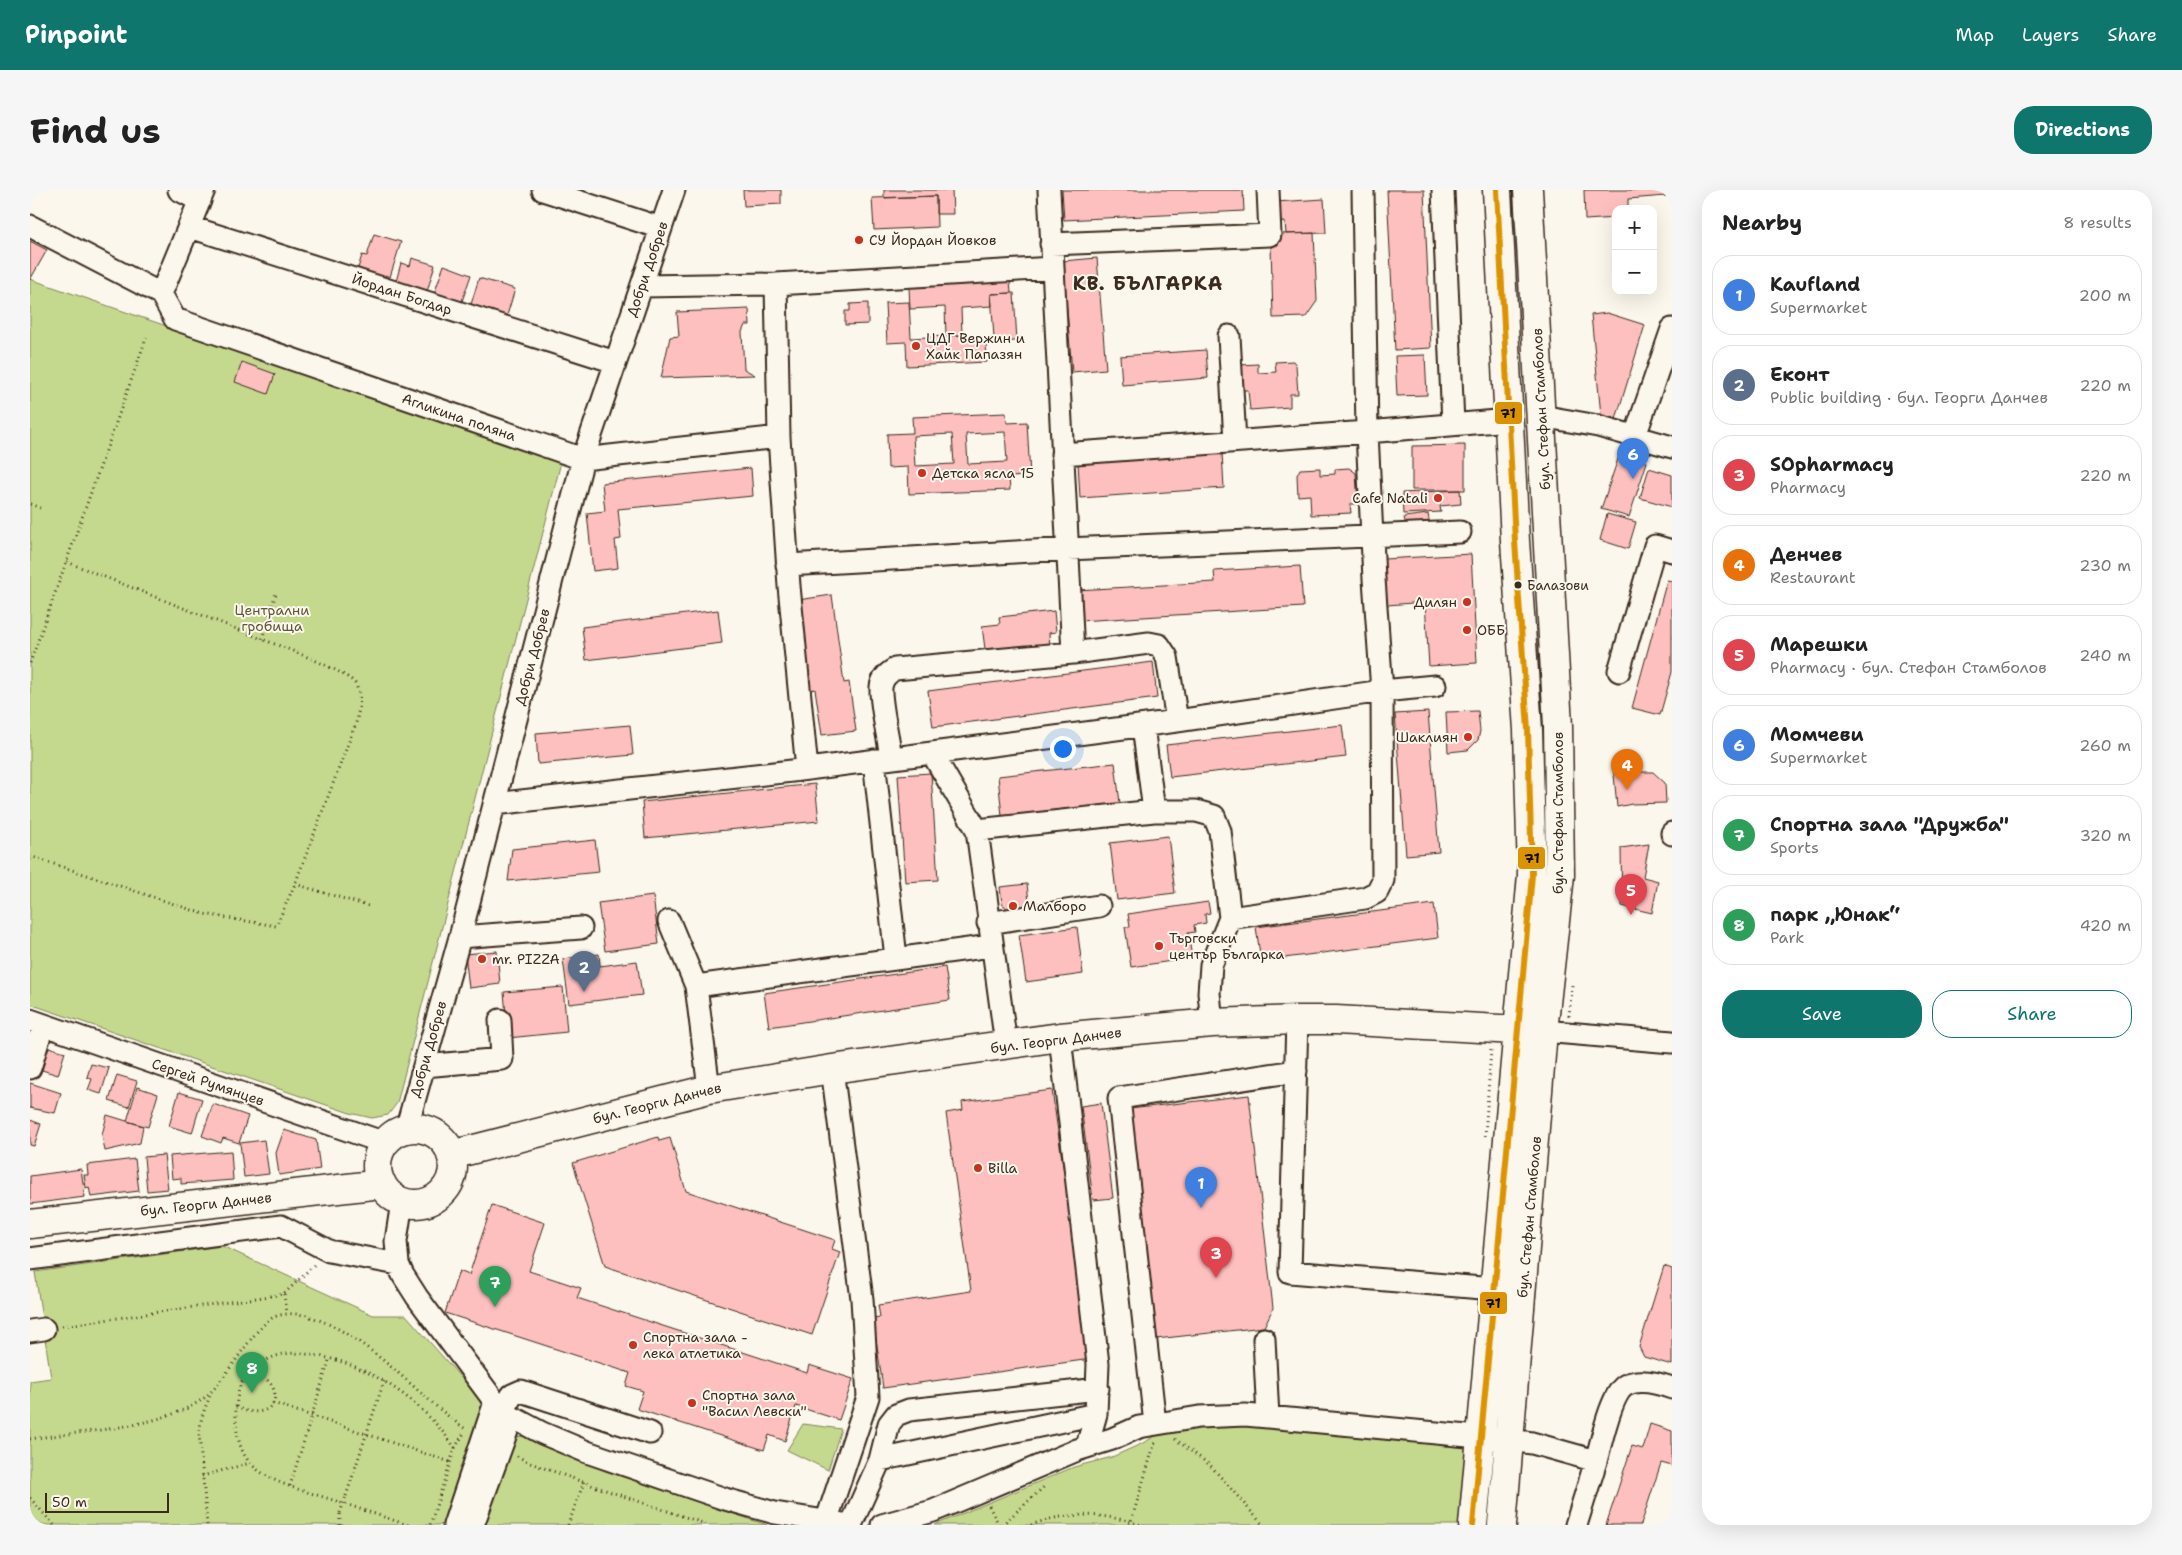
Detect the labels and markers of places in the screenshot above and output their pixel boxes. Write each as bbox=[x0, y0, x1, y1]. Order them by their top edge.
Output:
place label: СУ Йордан Йовков bbox=[869, 231, 996, 249]
marker: СУ Йордан Йовков bbox=[853, 234, 865, 246]
place label: ЦДГ Вержин и Хайк Папазян bbox=[926, 329, 1025, 363]
marker: ЦДГ Вержин и Хайк Папазян bbox=[910, 340, 922, 352]
pin: 6 bbox=[1617, 438, 1649, 479]
place label: Детска ясла 15 bbox=[932, 464, 1034, 482]
marker: Детска ясла 15 bbox=[916, 467, 928, 479]
place label: Cafe Natali bbox=[1352, 489, 1428, 507]
marker: Cafe Natali bbox=[1432, 492, 1444, 504]
place label: Балазови bbox=[1527, 577, 1589, 594]
marker: Балазови bbox=[1513, 580, 1523, 590]
place label: Дилян bbox=[1414, 593, 1457, 611]
marker: Дилян bbox=[1461, 596, 1473, 608]
place label: ОББ bbox=[1477, 621, 1505, 639]
marker: ОББ bbox=[1461, 624, 1473, 636]
place label: Шаклиян bbox=[1396, 728, 1458, 746]
marker: Шаклиян bbox=[1462, 731, 1474, 743]
pin: 4 bbox=[1611, 749, 1643, 790]
pin: 5 bbox=[1615, 874, 1647, 915]
place label: Малборо bbox=[1023, 897, 1086, 915]
marker: Малборо bbox=[1007, 900, 1019, 912]
place label: Търговски център Българка bbox=[1169, 929, 1285, 963]
marker: Търговски център Българка bbox=[1153, 940, 1165, 952]
place label: mr. PIZZA bbox=[492, 950, 560, 968]
pin: 2 bbox=[568, 951, 600, 992]
marker: mr. PIZZA bbox=[476, 953, 488, 965]
place label: Billa bbox=[988, 1159, 1018, 1177]
marker: Billa bbox=[972, 1162, 984, 1174]
pin: 1 bbox=[1185, 1167, 1217, 1208]
pin: 3 bbox=[1200, 1237, 1232, 1278]
pin: 7 bbox=[479, 1266, 511, 1307]
place label: Спортна зала - лека атлетика bbox=[643, 1328, 748, 1362]
marker: Спортна зала - лека атлетика bbox=[627, 1339, 639, 1351]
pin: 8 bbox=[236, 1352, 268, 1393]
place label: Спортна зала "Васил Левски" bbox=[702, 1386, 807, 1420]
marker: Спортна зала "Васил Левски" bbox=[686, 1397, 698, 1409]

